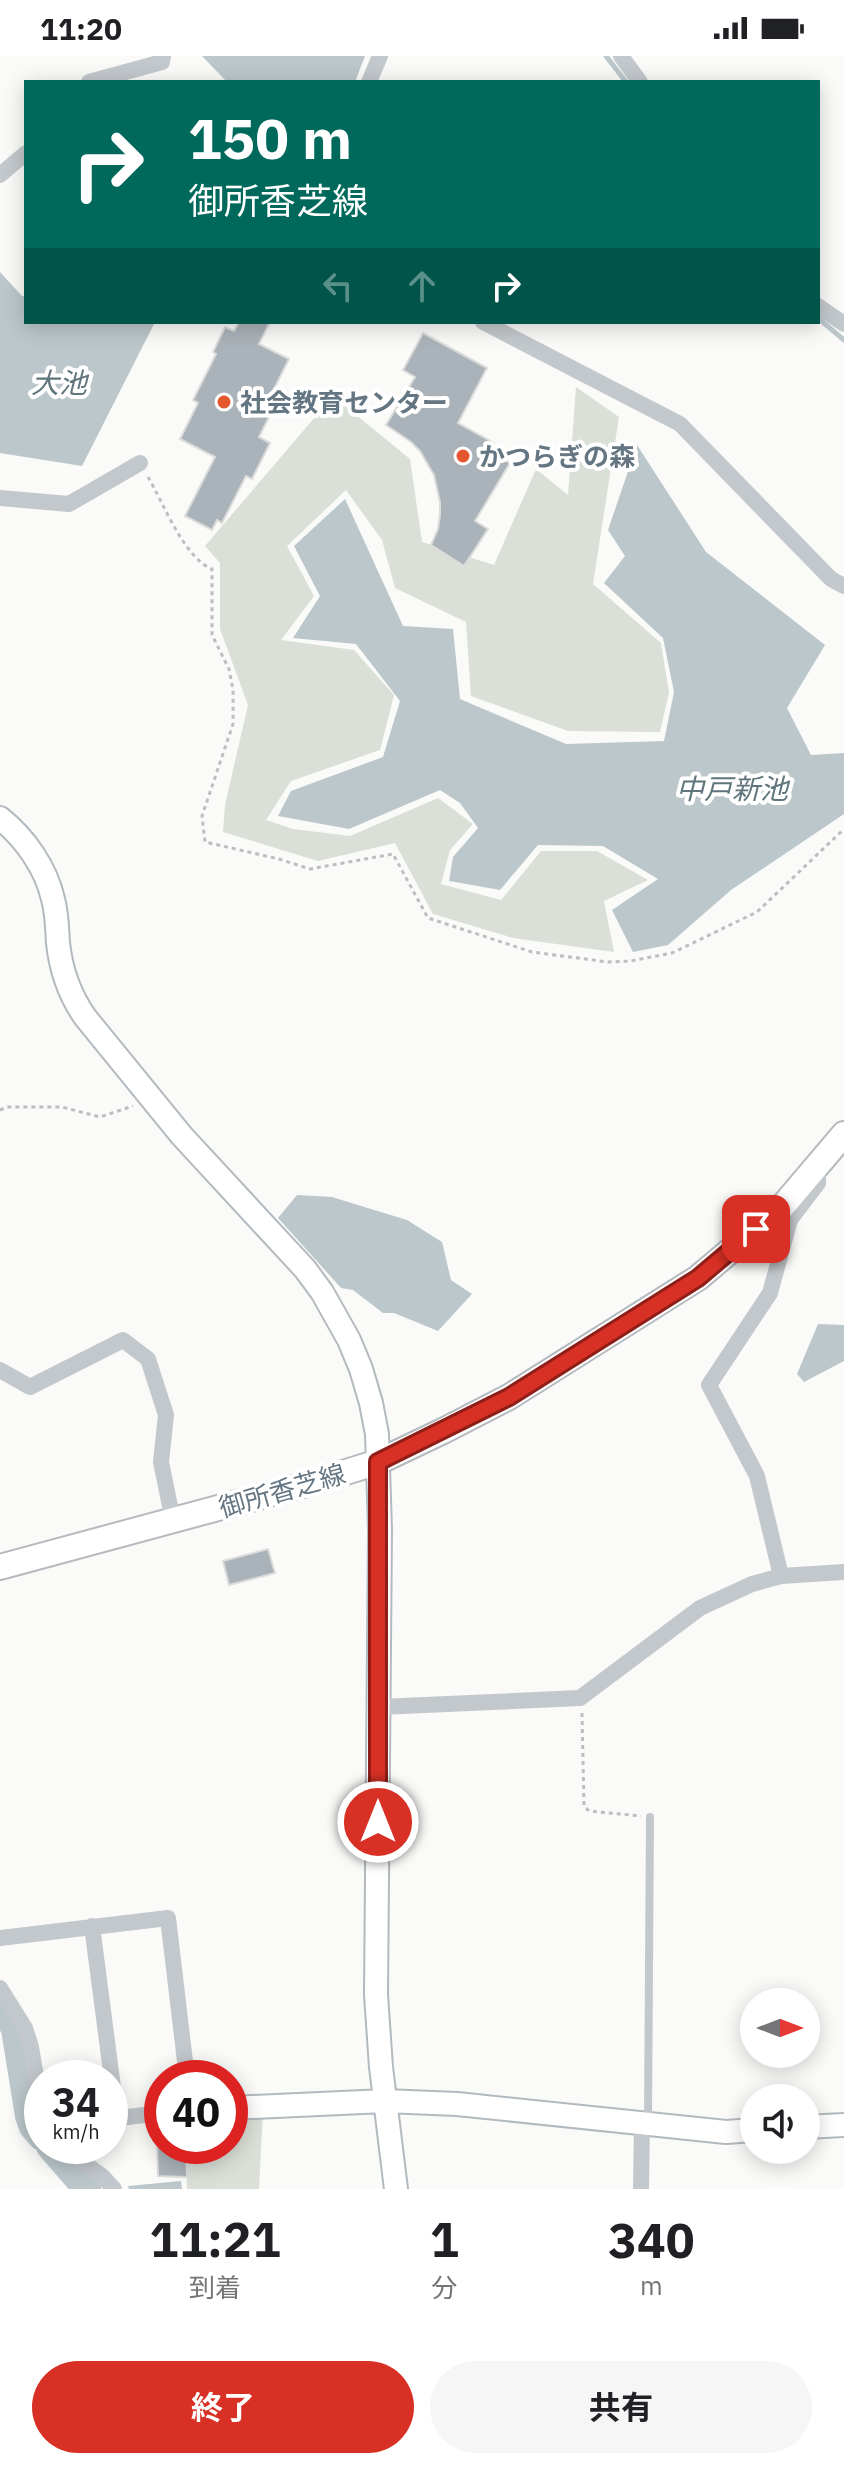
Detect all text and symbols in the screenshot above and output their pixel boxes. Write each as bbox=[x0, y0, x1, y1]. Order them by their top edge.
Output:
text: 11:20 bbox=[40, 9, 122, 48]
text: 150 m bbox=[188, 102, 352, 174]
icon: right bbox=[56, 112, 160, 216]
text: 御所香芝線 bbox=[188, 177, 368, 224]
icon: left bbox=[316, 264, 360, 308]
icon: ahead bbox=[400, 264, 444, 308]
icon: right bbox=[484, 264, 528, 308]
water label: 大池 bbox=[31, 364, 90, 401]
place label: 社会教育センター bbox=[240, 385, 448, 419]
marker: 社会教育センター bbox=[215, 393, 233, 411]
place label: かつらぎの森 bbox=[479, 439, 635, 473]
marker: かつらぎの森 bbox=[454, 447, 472, 465]
water label: 中戸新池 bbox=[676, 770, 791, 807]
pin bbox=[722, 1195, 790, 1263]
icon: arrive bbox=[734, 1207, 778, 1251]
street label: 御所香芝線 bbox=[215, 1456, 349, 1524]
position arrow bbox=[336, 1780, 420, 1864]
north arrow bbox=[740, 1988, 820, 2068]
map controls bbox=[740, 1988, 820, 2164]
speed limit sign: 40 bbox=[144, 2060, 248, 2164]
text: 34 bbox=[52, 2076, 100, 2128]
button: sound bbox=[740, 2084, 820, 2164]
text: km/h bbox=[52, 2118, 100, 2145]
text: 11:21 bbox=[149, 2208, 280, 2270]
text: 1 bbox=[430, 2208, 459, 2270]
text: 340 bbox=[608, 2209, 695, 2271]
text: m bbox=[640, 2268, 663, 2302]
text: 到着 bbox=[189, 2270, 241, 2304]
text: 分 bbox=[431, 2270, 457, 2304]
button: 終了 bbox=[32, 2361, 414, 2453]
button: 共有 bbox=[430, 2361, 812, 2453]

